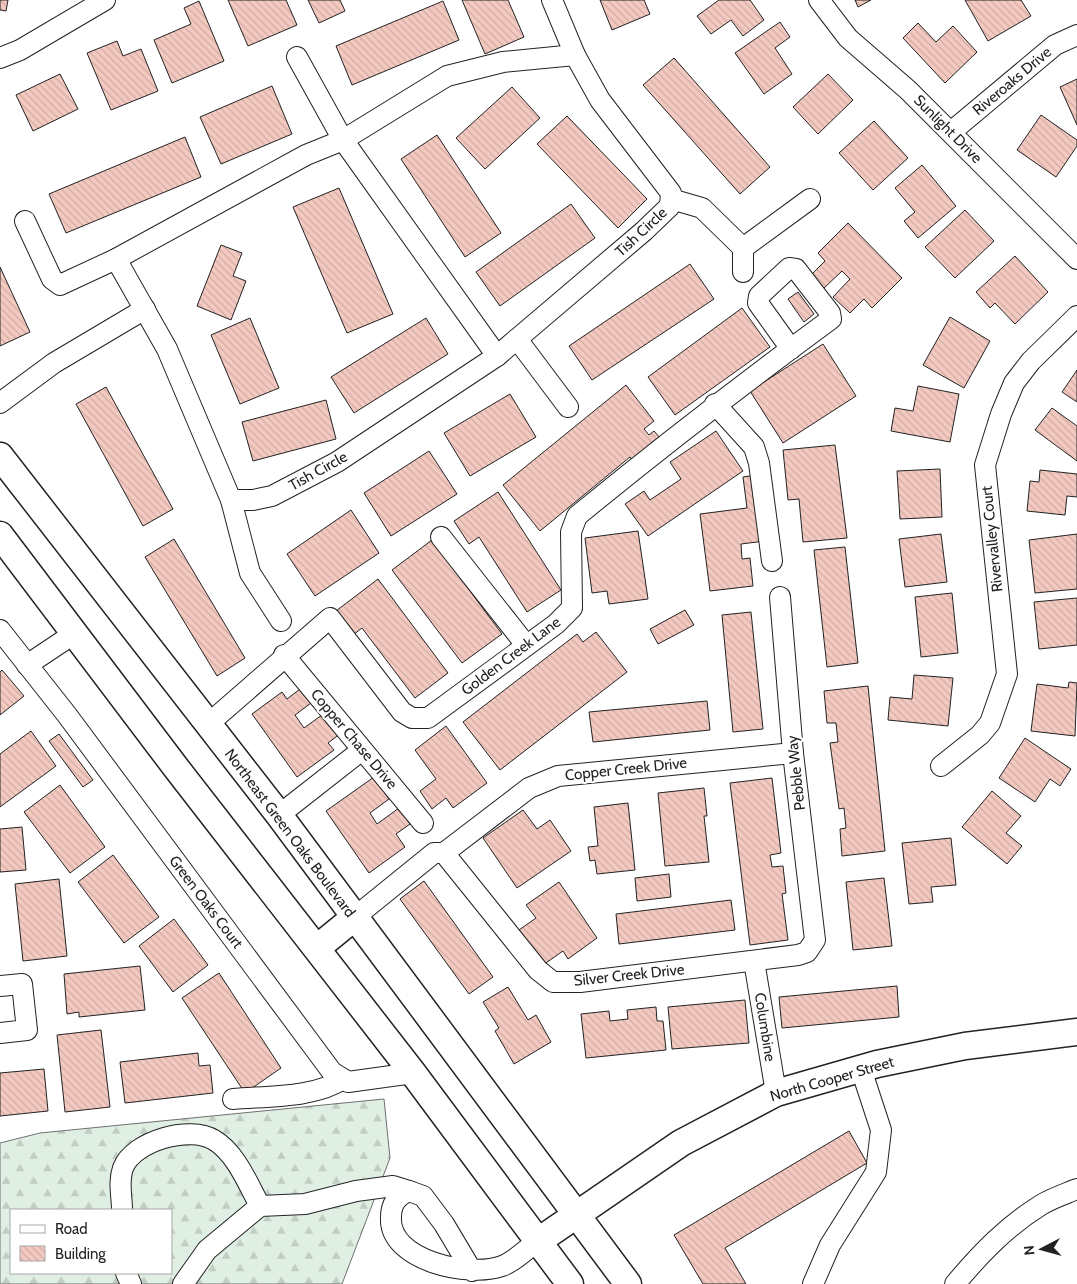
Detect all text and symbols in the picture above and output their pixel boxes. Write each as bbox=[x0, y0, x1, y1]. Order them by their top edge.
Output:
street label: Riveroaks Drive bbox=[969, 43, 1055, 119]
street label: Sunlight Drive bbox=[910, 91, 986, 167]
street label: Tish Circle bbox=[611, 203, 671, 260]
street label: Tish Circle bbox=[286, 447, 351, 494]
street label: Rivervalley Court bbox=[977, 485, 1007, 593]
street label: Golden Creek Lane bbox=[458, 613, 564, 699]
street label: Copper Chase Drive bbox=[307, 685, 401, 793]
street label: Pebble Way bbox=[783, 734, 809, 811]
street label: Northeast Green Oaks Boulevard bbox=[221, 745, 359, 921]
street label: Copper Creek Drive bbox=[564, 754, 688, 784]
street label: Green Oaks Court bbox=[165, 852, 247, 952]
street label: Silver Creek Drive bbox=[573, 960, 686, 990]
street label: Columbine bbox=[751, 991, 779, 1063]
street label: North Cooper Street bbox=[768, 1053, 896, 1105]
legend bbox=[10, 1209, 172, 1274]
text: Road bbox=[55, 1220, 88, 1238]
north arrow bbox=[1017, 1224, 1067, 1274]
text: N bbox=[1020, 1244, 1039, 1256]
text: Building bbox=[55, 1245, 106, 1263]

